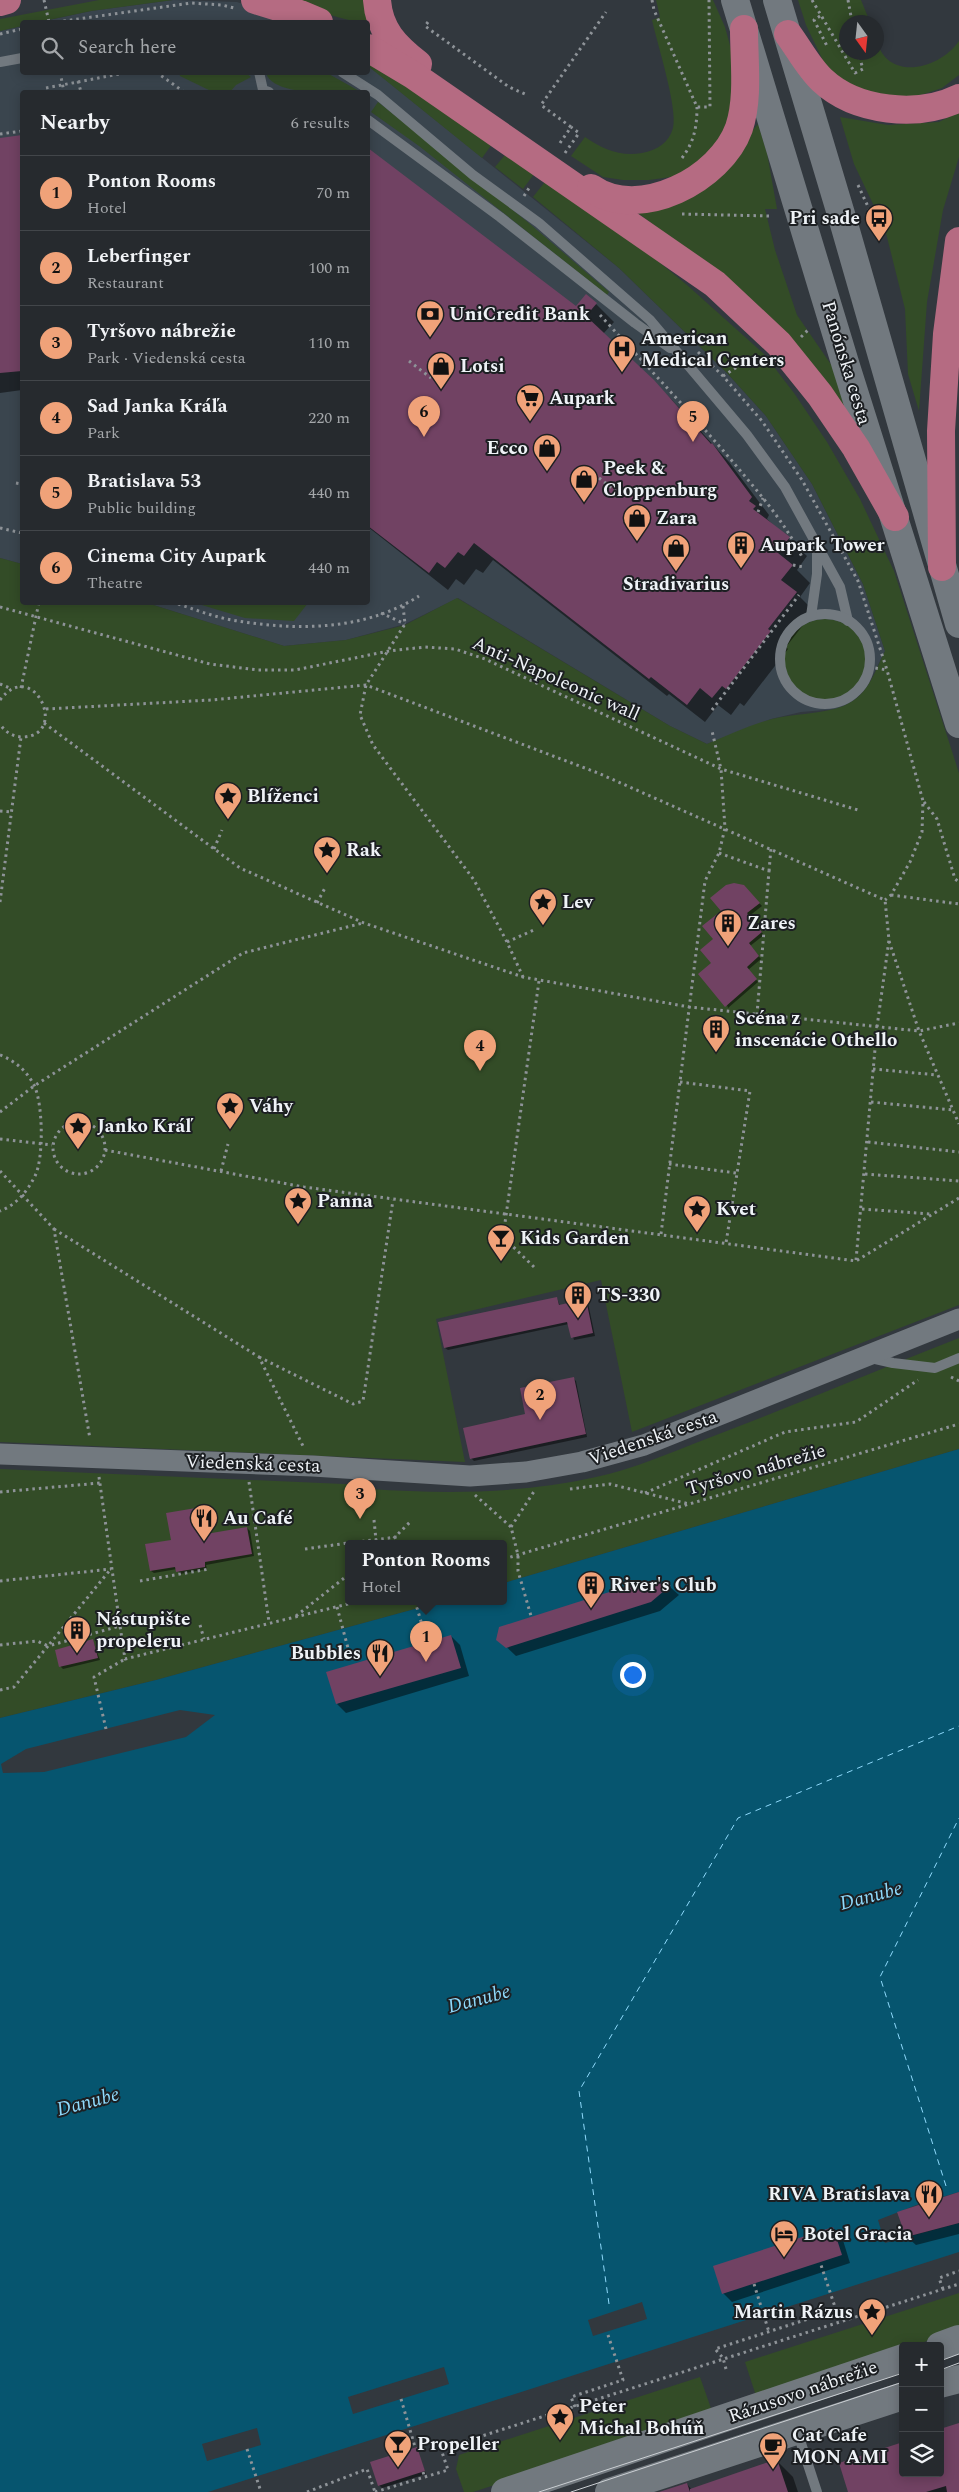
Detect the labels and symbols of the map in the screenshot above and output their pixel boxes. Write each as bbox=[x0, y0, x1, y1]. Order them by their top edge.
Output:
north arrow bbox=[839, 15, 884, 60]
bus stop icon: Pri sade bbox=[864, 203, 894, 242]
place label: Pri sade bbox=[789, 204, 860, 233]
street label: Panónska cesta bbox=[813, 297, 879, 429]
bank icon: UniCredit Bank bbox=[415, 299, 445, 338]
place label: UniCredit Bank bbox=[449, 300, 591, 329]
place label: American Medical Centers bbox=[641, 324, 785, 375]
hospital icon: American Medical Centers bbox=[607, 334, 637, 373]
shop icon: Lotsi bbox=[426, 351, 456, 390]
place label: Lotsi bbox=[460, 352, 505, 381]
supermarket icon: Aupark bbox=[515, 383, 545, 422]
place label: Aupark bbox=[549, 384, 616, 413]
pin: 6 bbox=[408, 396, 440, 437]
pin: 5 bbox=[677, 401, 709, 442]
shop icon: Ecco bbox=[532, 433, 562, 472]
place label: Ecco bbox=[487, 434, 528, 463]
place label: Peek & Cloppenburg bbox=[603, 454, 717, 505]
shop icon: Peek & Cloppenburg bbox=[569, 464, 599, 503]
shop icon: Zara bbox=[622, 503, 652, 542]
place label: Zara bbox=[656, 504, 697, 533]
building icon: Aupark Tower bbox=[726, 530, 756, 569]
place label: Aupark Tower bbox=[760, 531, 886, 560]
shop icon: Stradivarius bbox=[661, 533, 691, 572]
place label: Stradivarius bbox=[623, 570, 729, 599]
street label: Anti-Napoleonic wall bbox=[467, 629, 645, 729]
place icon: Blíženci bbox=[213, 781, 243, 820]
place label: Blíženci bbox=[247, 782, 319, 811]
place icon: Rak bbox=[312, 835, 342, 874]
place label: Rak bbox=[346, 836, 382, 865]
place icon: Lev bbox=[528, 887, 558, 926]
place label: Lev bbox=[562, 888, 594, 917]
building icon: Zares bbox=[713, 908, 743, 947]
place label: Zares bbox=[747, 909, 796, 938]
place label: Scéna z inscenácie Othello bbox=[735, 1004, 897, 1055]
building icon: Scéna z inscenácie Othello bbox=[701, 1014, 731, 1053]
pin: 4 bbox=[464, 1030, 496, 1071]
place icon: Váhy bbox=[215, 1091, 245, 1130]
place label: Váhy bbox=[249, 1092, 294, 1121]
place icon: Janko Kráľ bbox=[63, 1111, 93, 1150]
place label: Janko Kráľ bbox=[97, 1112, 194, 1141]
place icon: Panna bbox=[283, 1186, 313, 1225]
place label: Panna bbox=[317, 1187, 373, 1216]
place icon: Kvet bbox=[682, 1194, 712, 1233]
place label: Kvet bbox=[716, 1195, 756, 1224]
bar icon: Kids Garden bbox=[486, 1223, 516, 1262]
place label: Kids Garden bbox=[520, 1224, 630, 1253]
building icon: TS-330 bbox=[563, 1280, 593, 1319]
place label: TS-330 bbox=[597, 1281, 661, 1310]
pin: 2 bbox=[524, 1379, 556, 1420]
street label: Viedenská cesta bbox=[584, 1402, 722, 1474]
street label: Tyršovo nábrežie bbox=[683, 1436, 829, 1504]
street label: Viedenská cesta bbox=[185, 1447, 322, 1481]
pin: 3 bbox=[344, 1478, 376, 1519]
restaurant icon: Au Café bbox=[189, 1503, 219, 1542]
place label: Au Café bbox=[223, 1504, 293, 1533]
building icon: River's Club bbox=[576, 1570, 606, 1609]
place label: River's Club bbox=[610, 1571, 717, 1600]
place label: Nástupište propeleru bbox=[96, 1605, 190, 1656]
building icon: Nástupište propeleru bbox=[62, 1615, 92, 1654]
pin: 1 bbox=[410, 1621, 442, 1662]
restaurant icon: Bubbles bbox=[365, 1638, 395, 1677]
place label: Bubbles bbox=[290, 1639, 361, 1668]
your location bbox=[620, 1662, 646, 1688]
water label: Danube bbox=[836, 1873, 906, 1919]
water label: Danube bbox=[444, 1976, 514, 2022]
water label: Danube bbox=[53, 2079, 123, 2125]
restaurant icon: RIVA Bratislava bbox=[914, 2179, 944, 2218]
place label: RIVA Bratislava bbox=[768, 2180, 910, 2209]
hotel icon: Botel Gracia bbox=[769, 2219, 799, 2258]
place label: Botel Gracia bbox=[803, 2220, 913, 2249]
place icon: Martin Rázus bbox=[857, 2297, 887, 2336]
place label: Martin Rázus bbox=[733, 2298, 853, 2327]
street label: Rázusovo nábrežie bbox=[724, 2353, 882, 2431]
place label: Peter Michal Bohúň bbox=[579, 2392, 705, 2443]
place icon: Peter Michal Bohúň bbox=[545, 2402, 575, 2441]
place label: Cat Cafe MON AMI bbox=[792, 2421, 888, 2472]
bar icon: Propeller bbox=[383, 2429, 413, 2468]
place label: Propeller bbox=[417, 2430, 500, 2459]
cafe icon: Cat Cafe MON AMI bbox=[758, 2431, 788, 2470]

